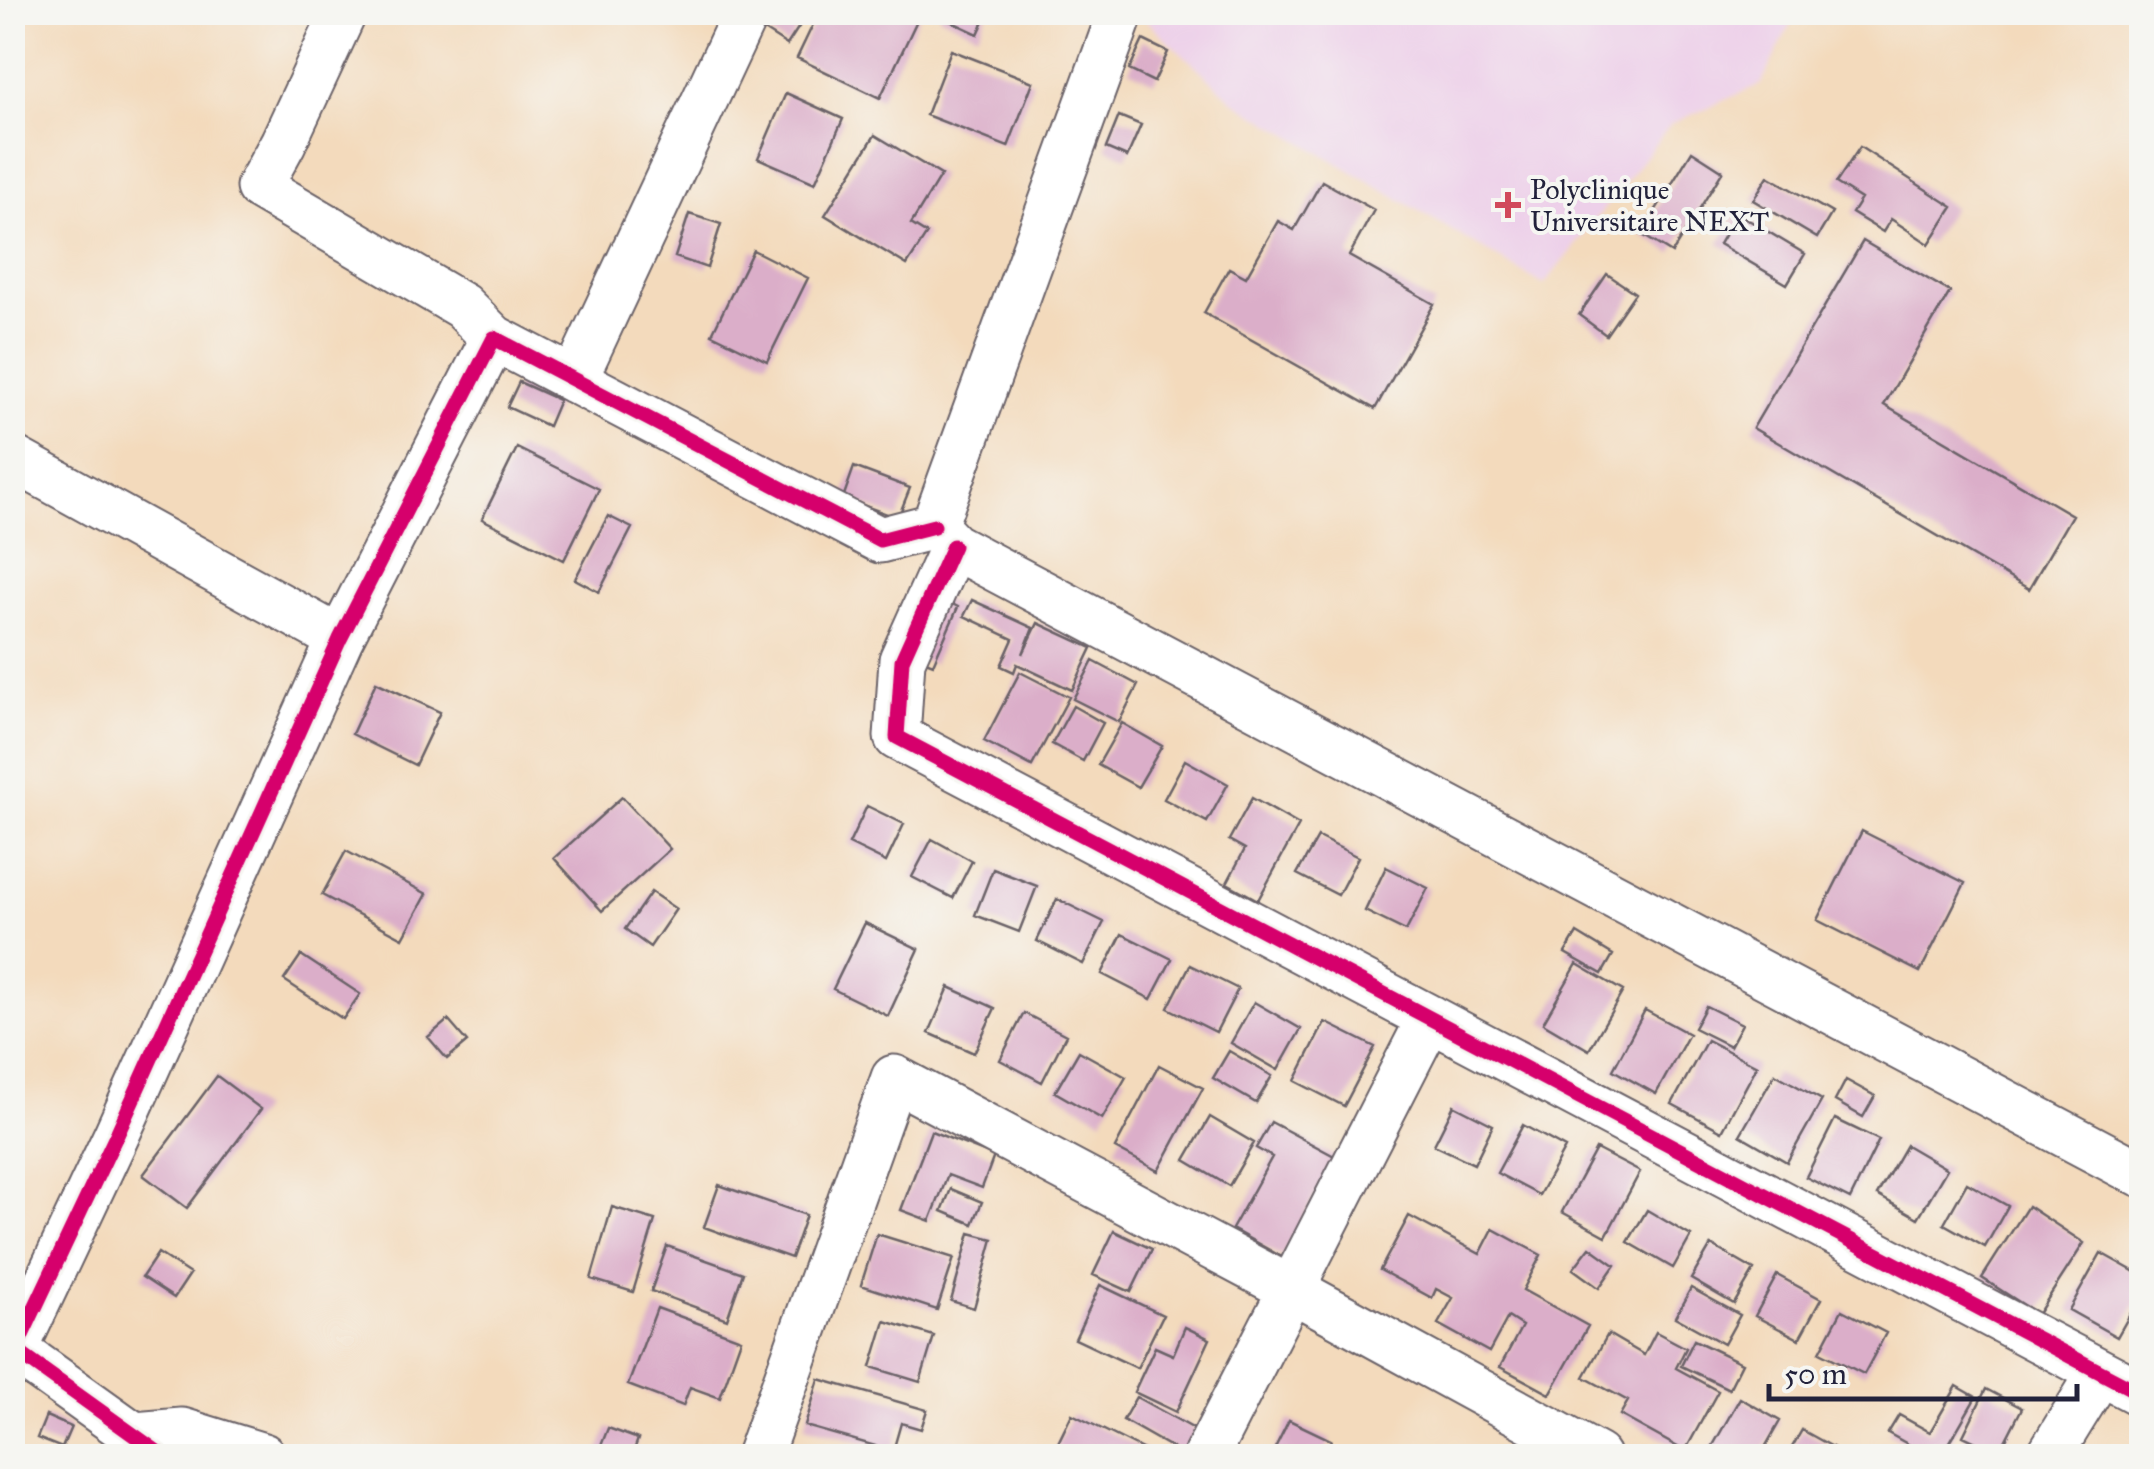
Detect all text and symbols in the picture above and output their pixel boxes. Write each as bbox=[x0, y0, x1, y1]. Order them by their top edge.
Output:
place label: Polyclinique Universitaire NEXT bbox=[1530, 172, 1769, 239]
marker: Polyclinique Universitaire NEXT bbox=[1495, 192, 1521, 218]
scale bar bbox=[1769, 1339, 2076, 1401]
text: 50 m bbox=[1784, 1356, 1847, 1392]

